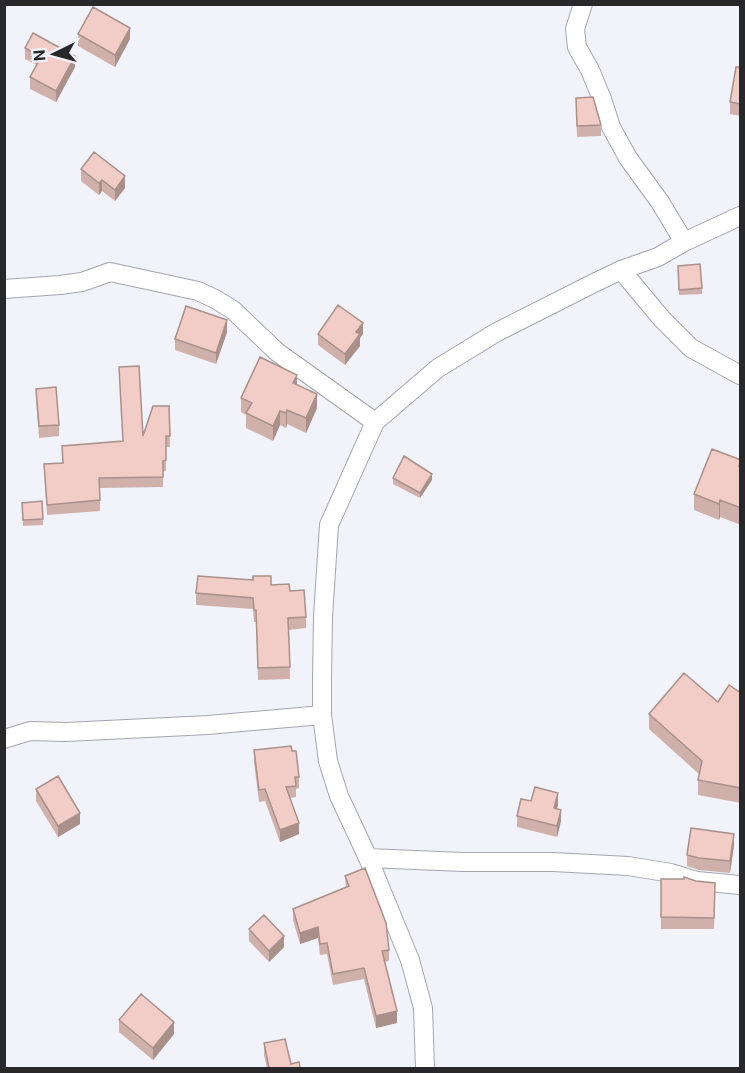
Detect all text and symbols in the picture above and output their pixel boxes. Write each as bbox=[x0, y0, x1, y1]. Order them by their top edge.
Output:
north arrow bbox=[24, 24, 84, 84]
text: N bbox=[30, 49, 50, 62]

